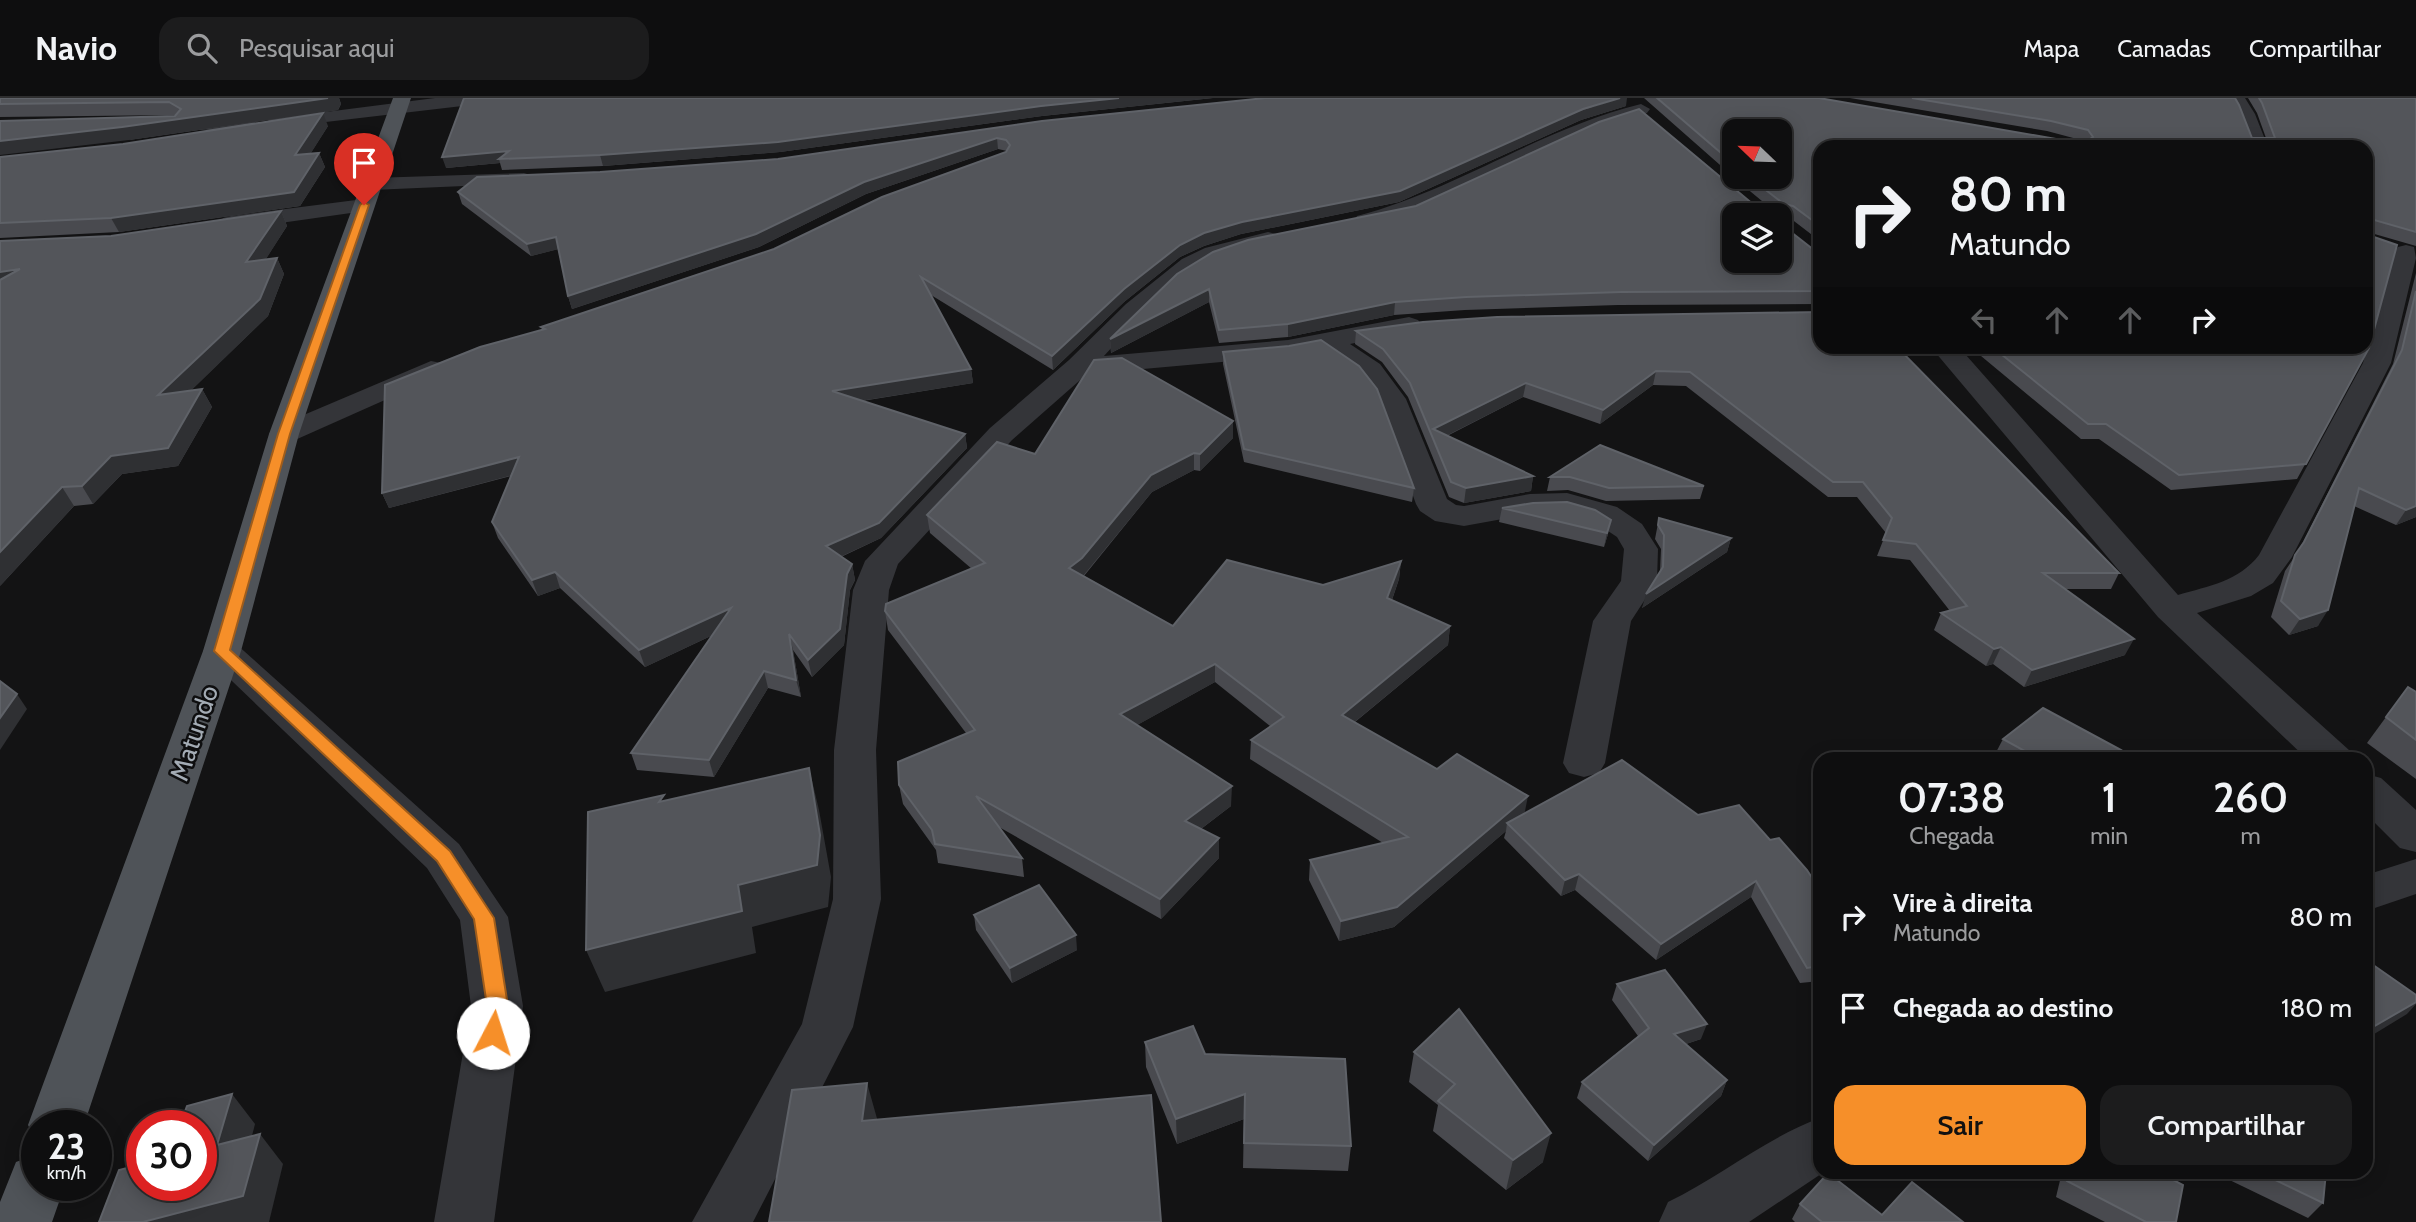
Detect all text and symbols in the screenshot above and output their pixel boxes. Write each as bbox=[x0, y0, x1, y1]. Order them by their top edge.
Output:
search box bbox=[159, 17, 649, 80]
text: Navio bbox=[35, 28, 117, 68]
icon: search bbox=[183, 29, 221, 67]
text: Pesquisar aqui bbox=[239, 32, 395, 64]
text: Mapa bbox=[2023, 34, 2079, 63]
text: Camadas bbox=[2117, 34, 2211, 63]
text: Compartilhar bbox=[2249, 34, 2381, 63]
north arrow bbox=[1722, 119, 1792, 189]
map controls bbox=[1722, 119, 1792, 273]
pin bbox=[334, 133, 394, 205]
icon: arrive bbox=[345, 144, 383, 182]
text: 80 m bbox=[1949, 164, 2067, 223]
icon: right bbox=[1834, 168, 1925, 259]
button: layers bbox=[1722, 203, 1792, 273]
text: Matundo bbox=[1949, 224, 2071, 263]
icon: left bbox=[1965, 301, 2003, 339]
icon: ahead bbox=[2038, 301, 2076, 339]
icon: ahead bbox=[2111, 301, 2149, 339]
icon: right bbox=[2184, 301, 2222, 339]
street label: Matundo bbox=[163, 681, 225, 785]
text: 07:38 bbox=[1898, 771, 2006, 823]
text: 1 bbox=[2102, 771, 2117, 823]
text: 260 bbox=[2213, 771, 2288, 823]
text: Chegada bbox=[1909, 822, 1994, 850]
text: min bbox=[2090, 822, 2128, 850]
text: m bbox=[2241, 822, 2261, 850]
text: Vire à direita bbox=[1893, 887, 2033, 919]
icon: right bbox=[1834, 898, 1872, 936]
text: 80 m bbox=[2289, 901, 2352, 933]
text: Matundo bbox=[1893, 919, 1980, 947]
icon: arrive bbox=[1834, 989, 1872, 1027]
text: Chegada ao destino bbox=[1893, 992, 2113, 1024]
text: 180 m bbox=[2281, 992, 2352, 1024]
position arrow bbox=[456, 996, 530, 1070]
button: Sair bbox=[1834, 1085, 2086, 1165]
button: Compartilhar bbox=[2100, 1085, 2352, 1165]
speed limit sign: 30 bbox=[126, 1110, 217, 1201]
text: 23 bbox=[48, 1125, 85, 1168]
text: km/h bbox=[47, 1162, 86, 1184]

